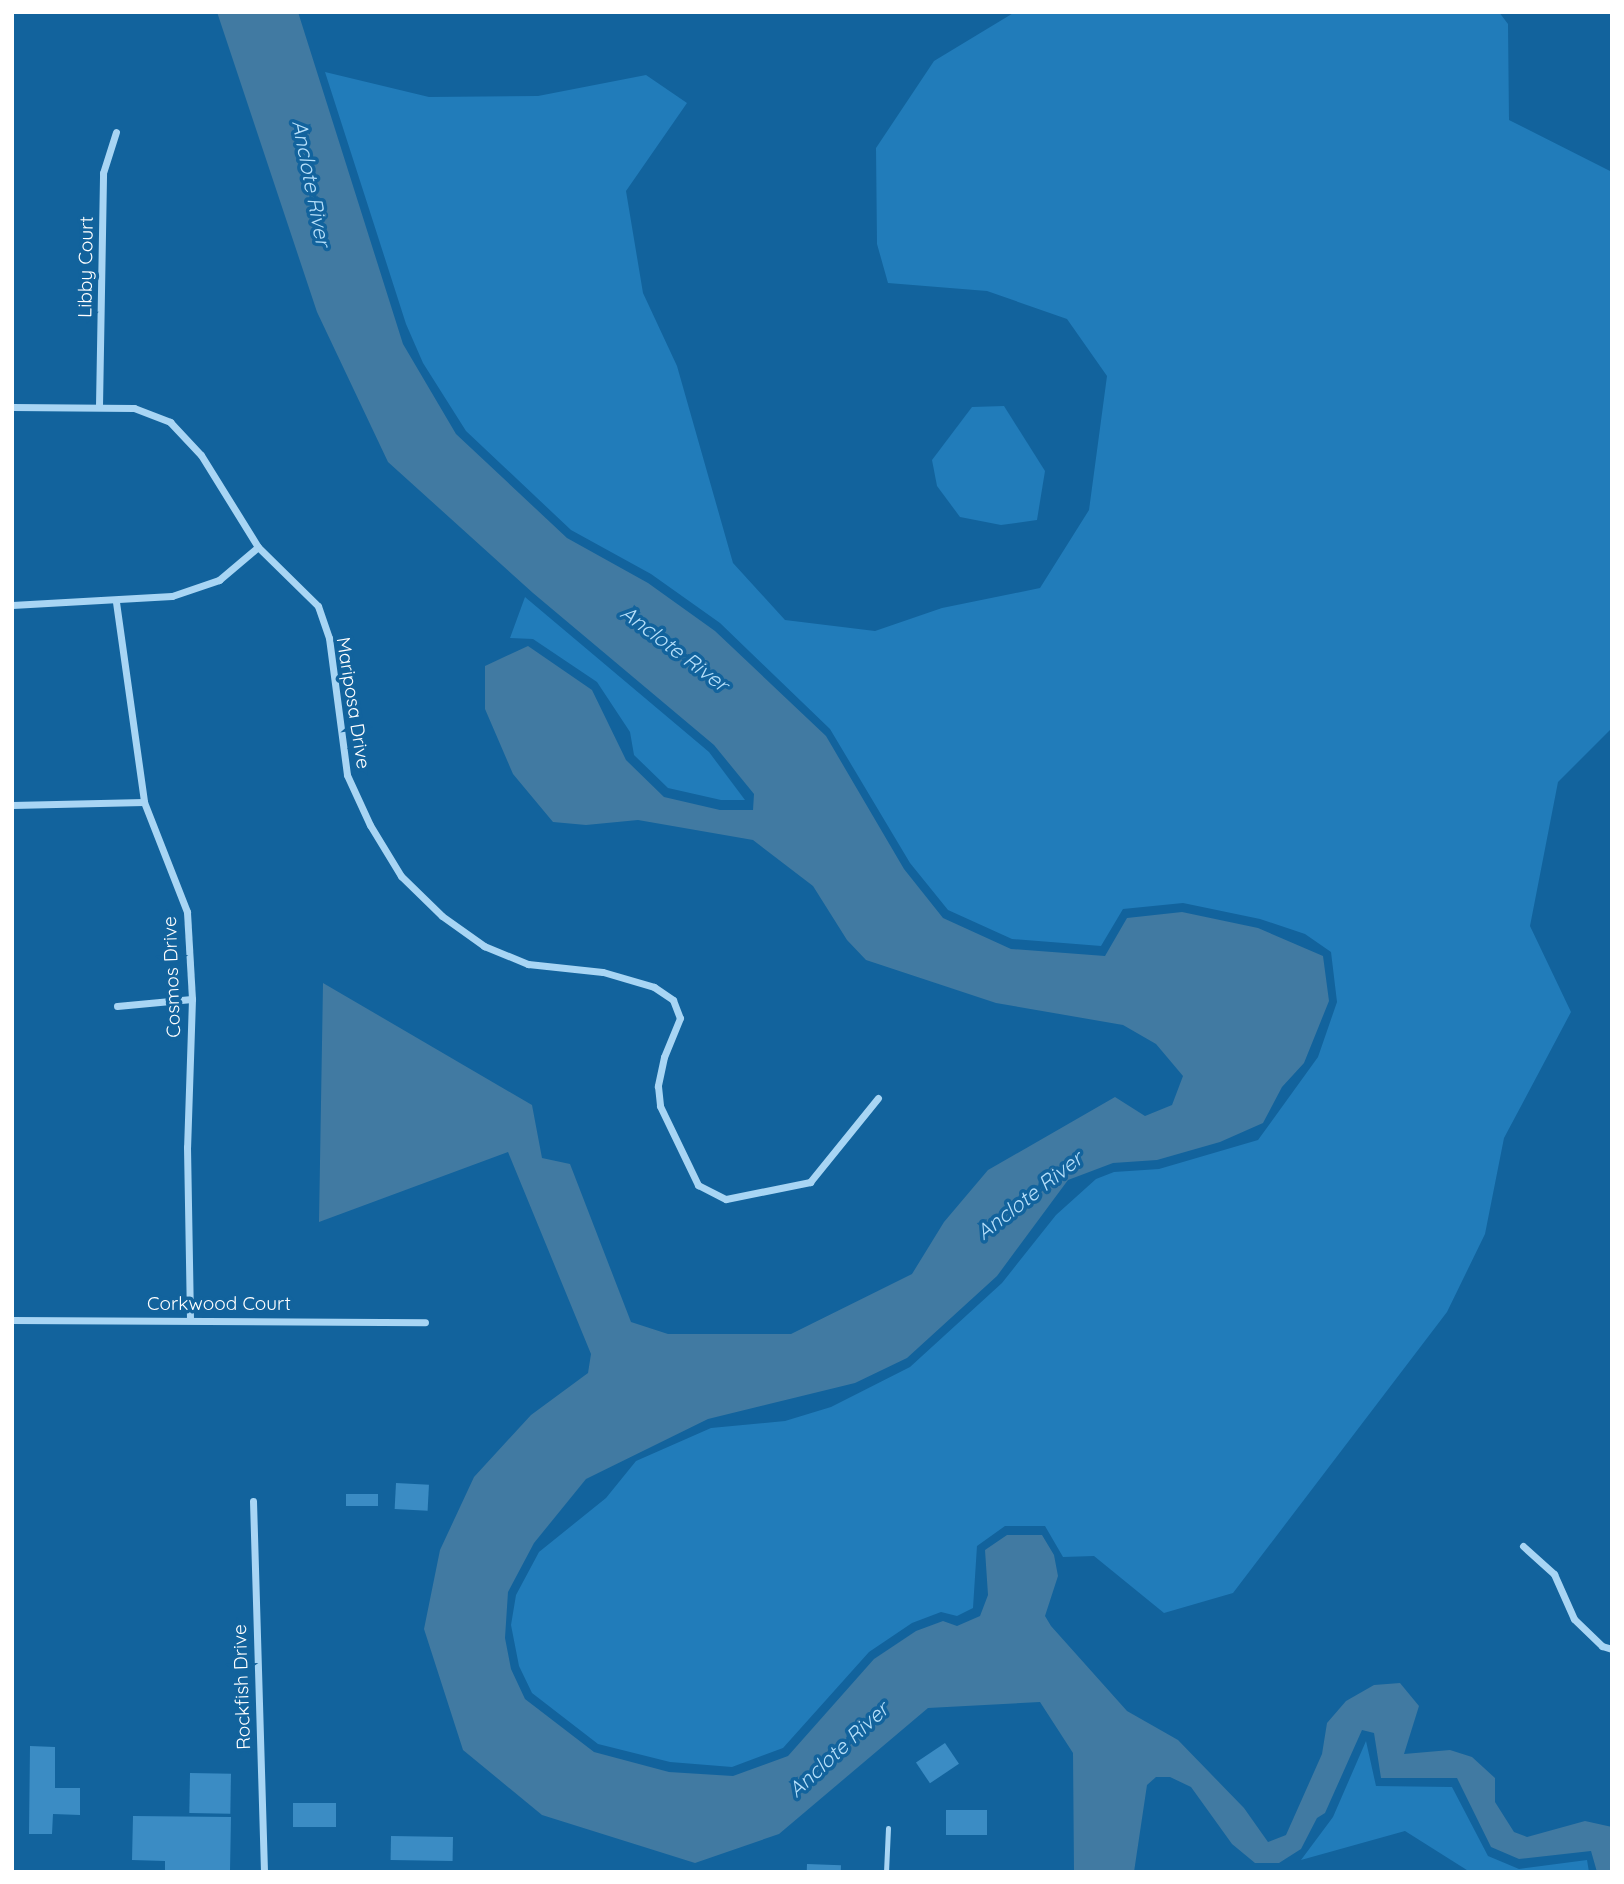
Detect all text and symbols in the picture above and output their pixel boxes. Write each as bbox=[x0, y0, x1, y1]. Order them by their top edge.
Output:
water label: Anclote River bbox=[287, 118, 337, 248]
street label: Libby Court bbox=[74, 216, 98, 318]
water label: Anclote River bbox=[616, 599, 734, 697]
street label: Mariposa Drive bbox=[331, 635, 375, 771]
street label: Cosmos Drive bbox=[158, 916, 186, 1038]
water label: Anclote River bbox=[971, 1146, 1087, 1244]
street label: Corkwood Court bbox=[147, 1293, 291, 1315]
street label: Rockfish Drive bbox=[228, 1624, 256, 1750]
water label: Anclote River bbox=[783, 1696, 893, 1802]

